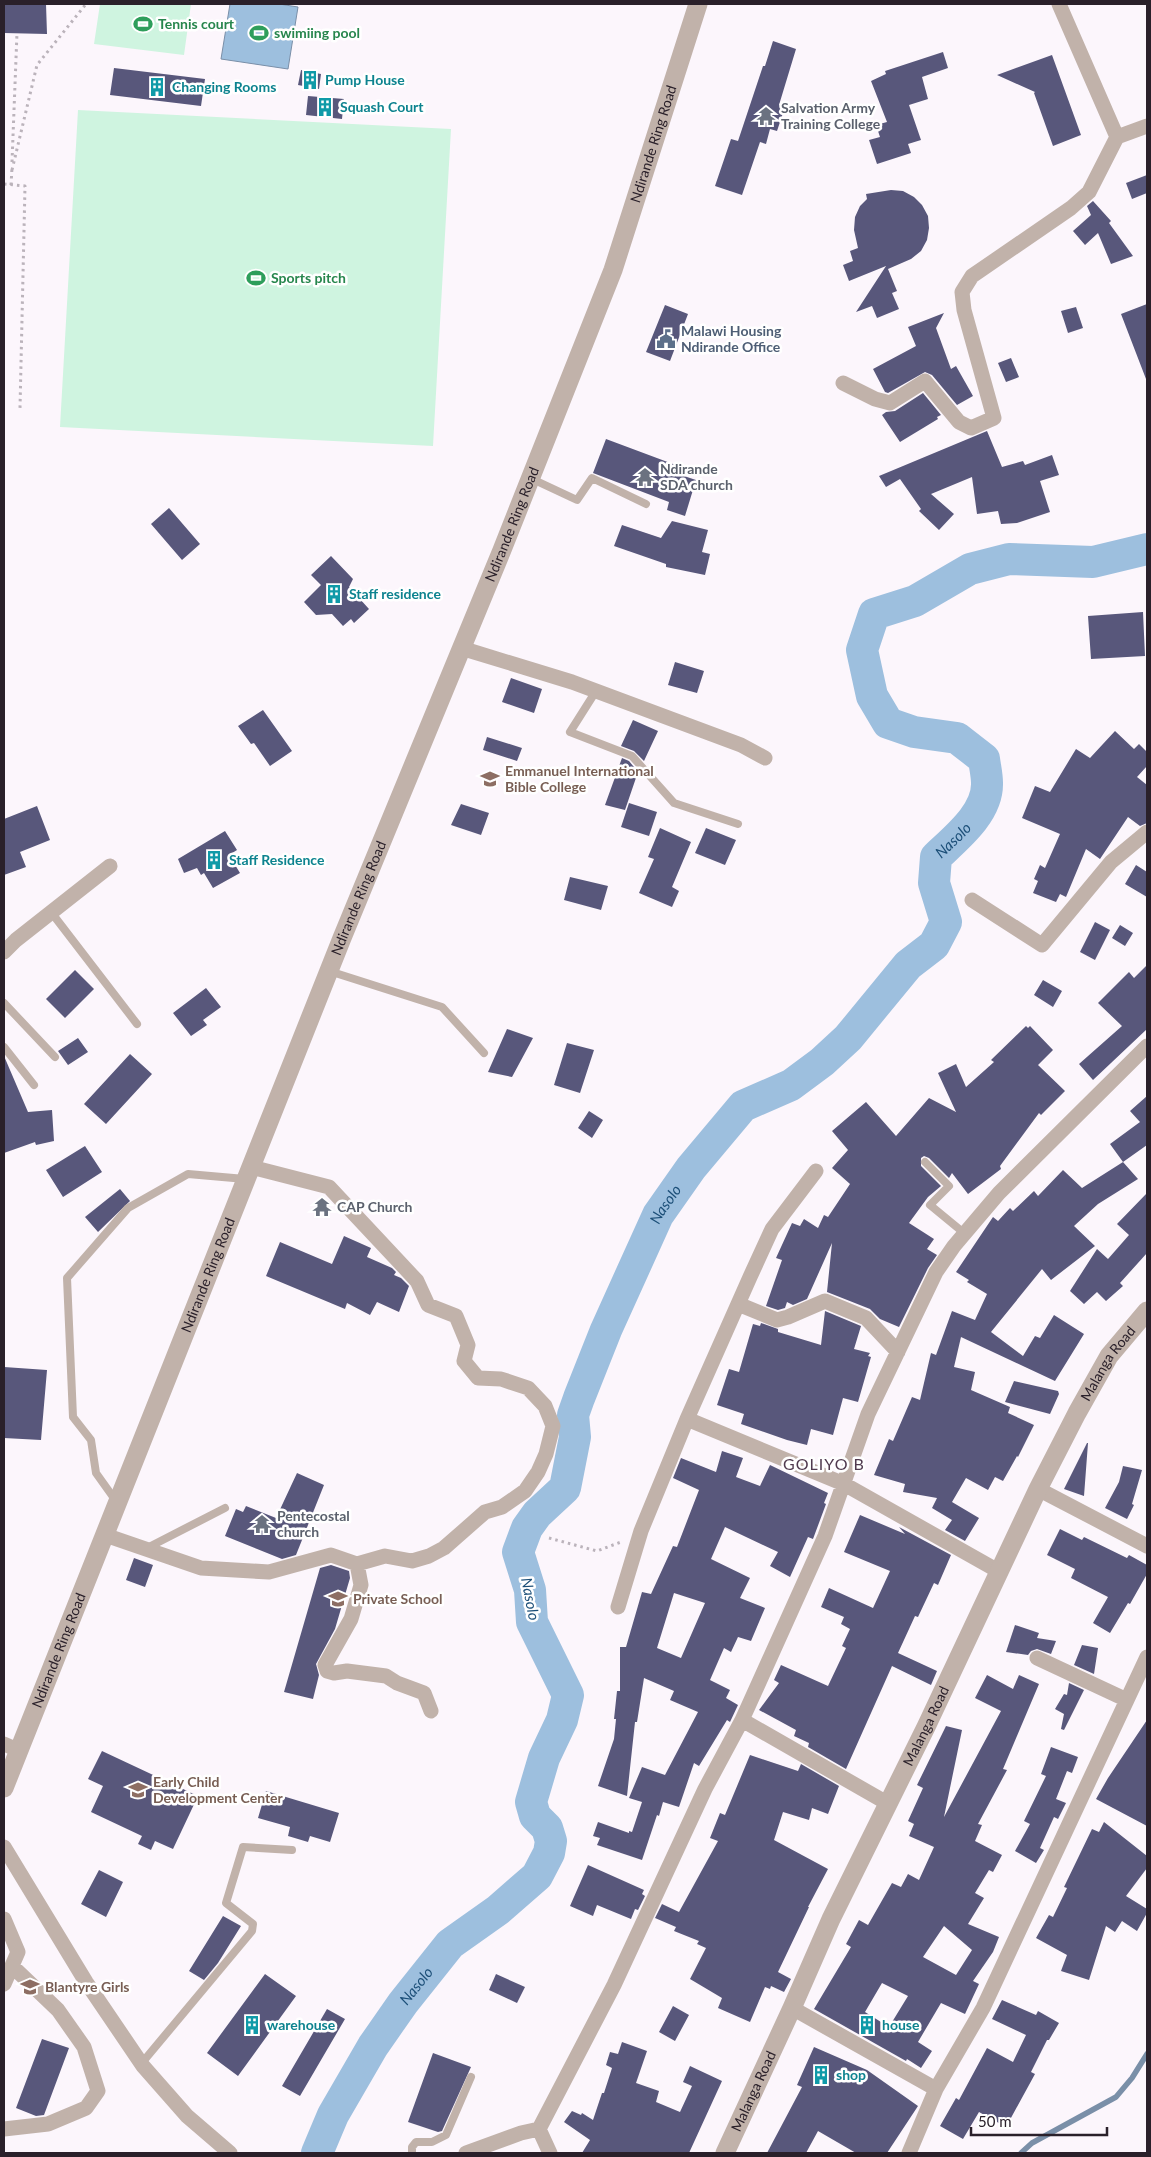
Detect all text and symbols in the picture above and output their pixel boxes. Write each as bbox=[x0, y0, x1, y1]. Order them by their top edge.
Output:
sports icon: Tennis court bbox=[132, 13, 154, 35]
place label: Tennis court bbox=[158, 15, 235, 32]
sports icon: swimiing pool bbox=[248, 22, 270, 44]
place label: swimiing pool bbox=[274, 24, 360, 41]
building icon: Pump House bbox=[299, 69, 321, 91]
place label: Pump House bbox=[325, 71, 405, 88]
building icon: Changing Rooms bbox=[146, 76, 168, 98]
place label: Changing Rooms bbox=[172, 78, 276, 95]
street label: Ndirande Ring Road bbox=[626, 83, 680, 205]
building icon: Squash Court bbox=[314, 96, 336, 118]
place label: Squash Court bbox=[340, 98, 424, 115]
place label: Salvation Army Training College bbox=[781, 99, 881, 132]
temple icon: Salvation Army Training College bbox=[755, 105, 777, 127]
sports icon: Sports pitch bbox=[245, 267, 267, 289]
place label: Sports pitch bbox=[271, 269, 346, 286]
place label: Malawi Housing Ndirande Office bbox=[681, 322, 782, 355]
public building icon: Malawi Housing Ndirande Office bbox=[655, 328, 677, 350]
place label: Ndirande SDA church bbox=[660, 460, 733, 493]
street label: Ndirande Ring Road bbox=[481, 464, 542, 584]
temple icon: Ndirande SDA church bbox=[634, 466, 656, 488]
building icon: Staff residence bbox=[323, 583, 345, 605]
place label: Staff residence bbox=[349, 585, 441, 602]
place label: Emmanuel International Bible College bbox=[505, 762, 654, 795]
school or university icon: Emmanuel International Bible College bbox=[479, 768, 501, 790]
water label: Nasolo bbox=[931, 818, 975, 861]
street label: Ndirande Ring Road bbox=[327, 838, 389, 958]
building icon: Staff Residence bbox=[203, 849, 225, 871]
place label: Staff Residence bbox=[229, 851, 325, 868]
water label: Nasolo bbox=[645, 1181, 684, 1226]
temple icon: CAP Church bbox=[311, 1196, 333, 1218]
place label: CAP Church bbox=[337, 1198, 412, 1215]
street label: Ndirande Ring Road bbox=[177, 1215, 238, 1335]
street label: Malanga Road bbox=[1077, 1322, 1139, 1404]
district label: GOLIYO B bbox=[783, 1454, 865, 1473]
place label: Pentecostal church bbox=[277, 1507, 350, 1540]
temple icon: Pentecostal church bbox=[251, 1513, 273, 1535]
water label: Nasolo bbox=[518, 1576, 544, 1622]
school or university icon: Private School bbox=[327, 1588, 349, 1610]
street label: Ndirande Ring Road bbox=[28, 1590, 89, 1710]
place label: Private School bbox=[353, 1590, 442, 1607]
street label: Malanga Road bbox=[899, 1683, 952, 1769]
place label: Early Child Development Center bbox=[153, 1773, 284, 1806]
school or university icon: Early Child Development Center bbox=[127, 1779, 149, 1801]
water label: Nasolo bbox=[395, 1963, 436, 2008]
school or university icon: Blantyre Girls bbox=[19, 1976, 41, 1998]
place label: Blantyre Girls bbox=[45, 1978, 130, 1995]
building icon: warehouse bbox=[241, 2014, 263, 2036]
building icon: house bbox=[856, 2014, 878, 2036]
place label: warehouse bbox=[267, 2016, 336, 2033]
place label: house bbox=[882, 2016, 920, 2033]
street label: Malanga Road bbox=[727, 2048, 779, 2134]
building icon: shop bbox=[810, 2064, 832, 2086]
place label: shop bbox=[836, 2066, 866, 2083]
scale bar bbox=[971, 2104, 1107, 2136]
text: 50 m bbox=[978, 2112, 1012, 2130]

